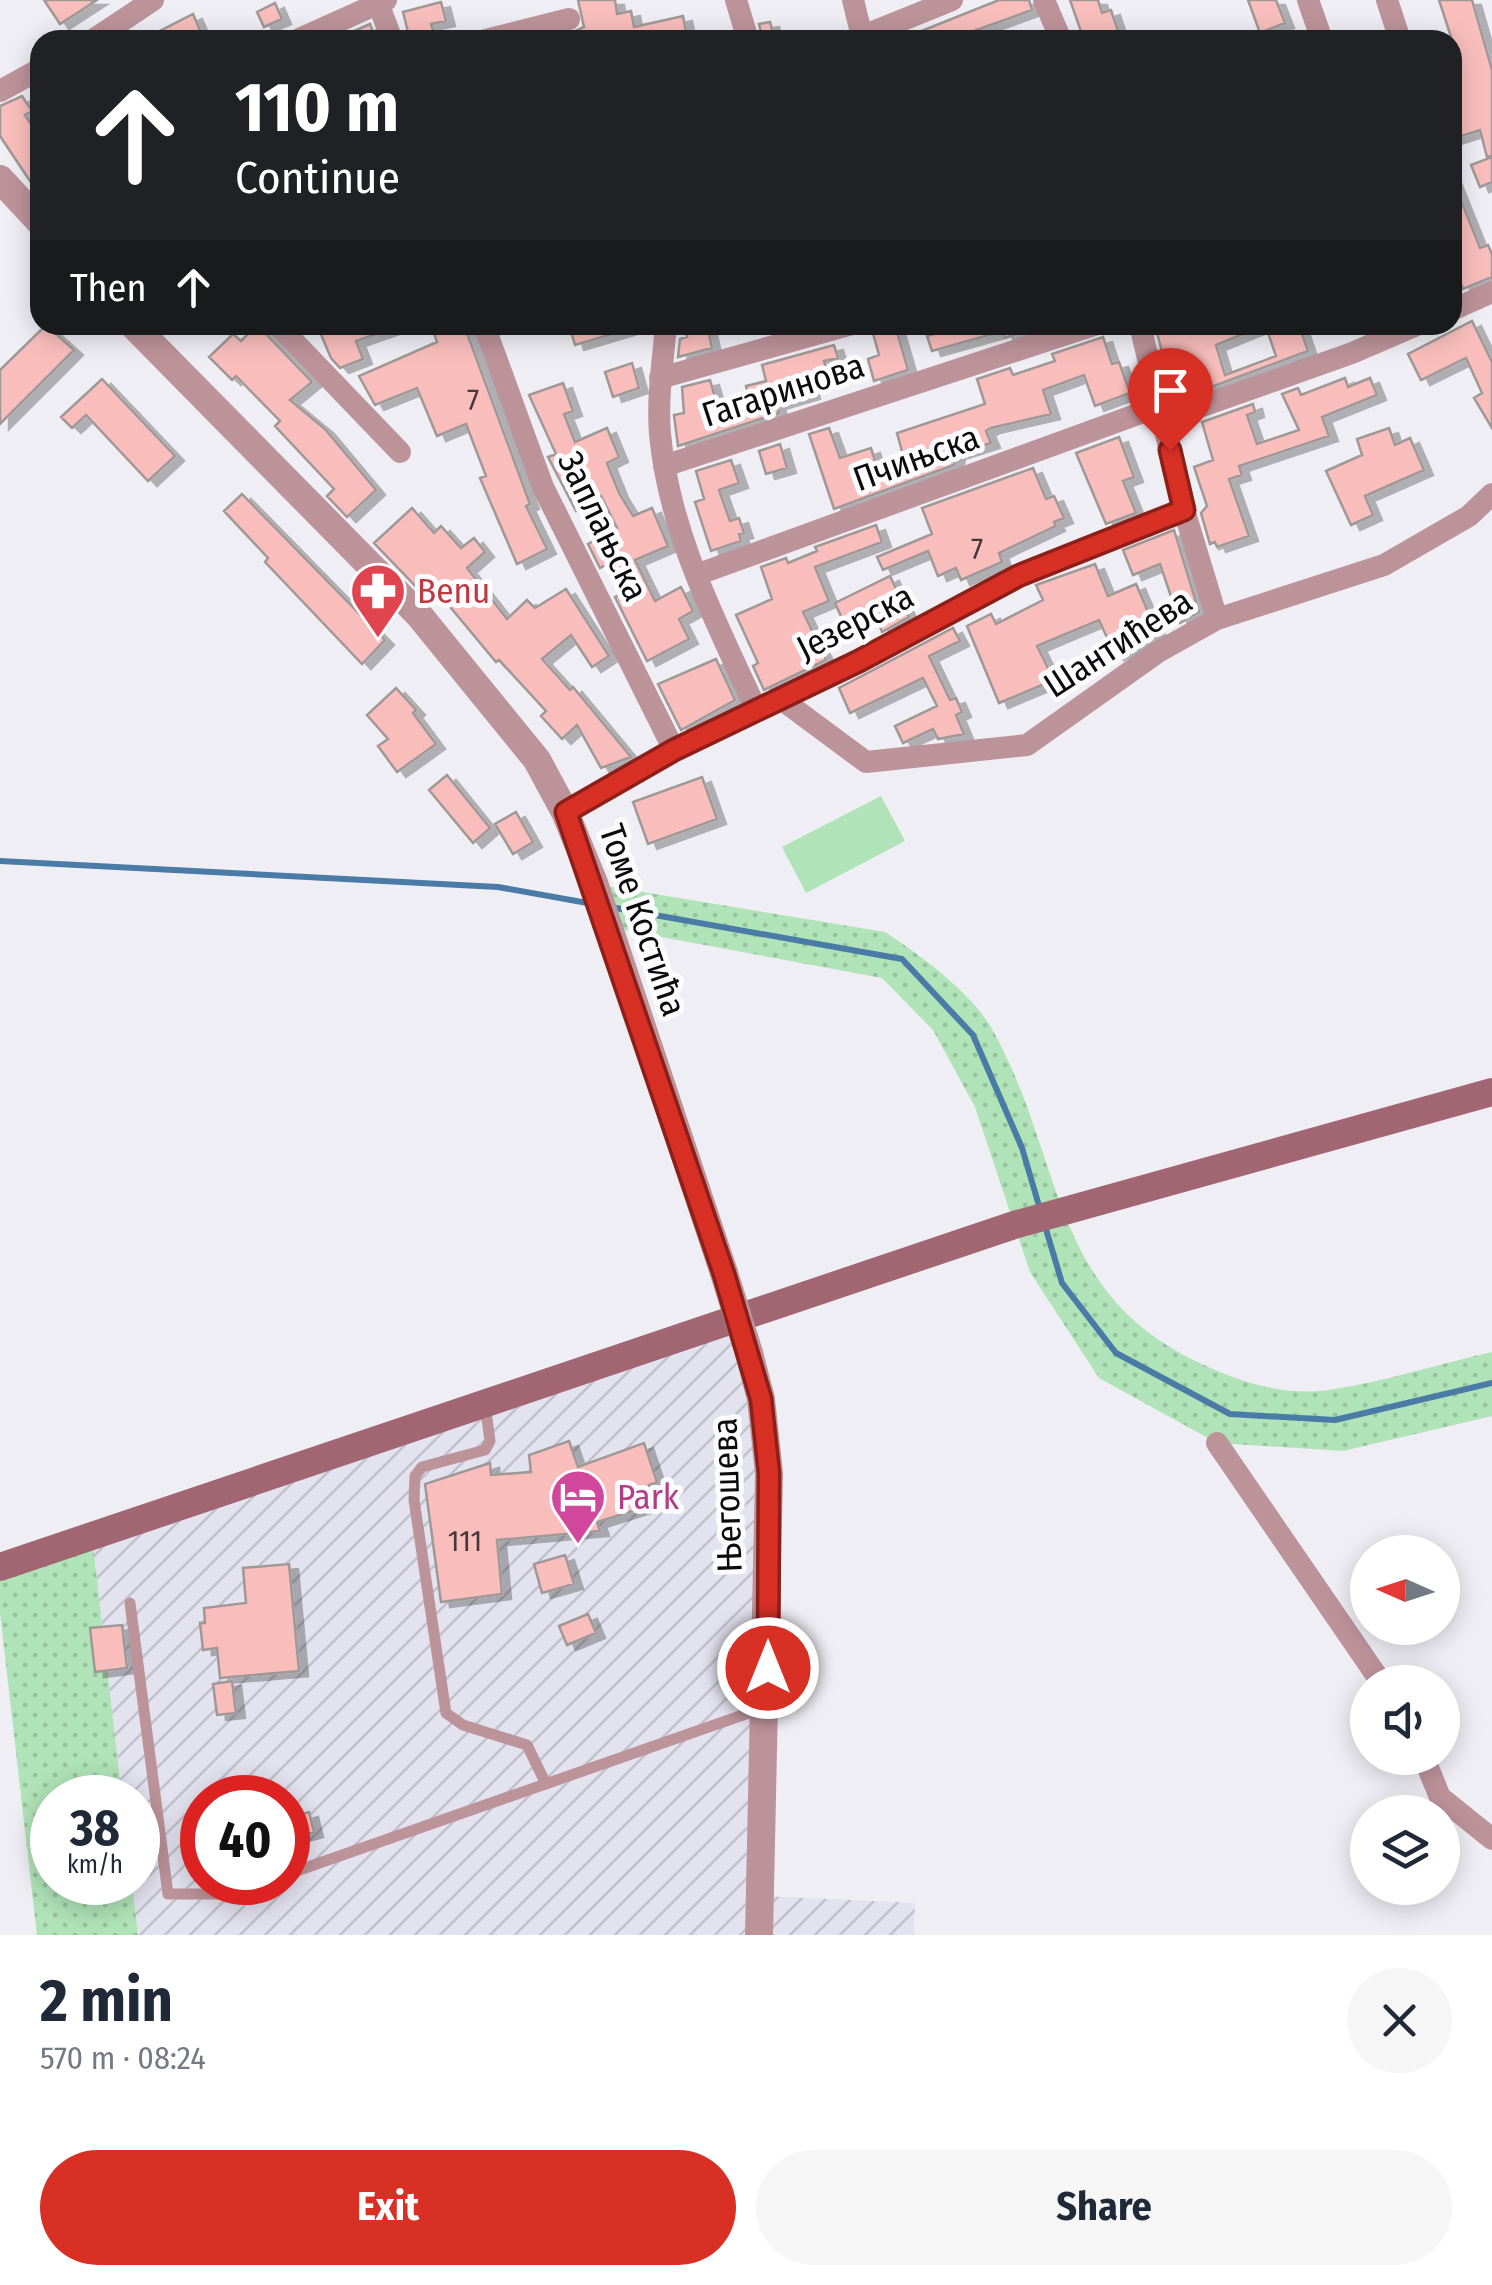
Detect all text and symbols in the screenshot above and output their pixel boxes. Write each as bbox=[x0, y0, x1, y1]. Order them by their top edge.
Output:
text: 110 m bbox=[235, 66, 399, 150]
icon: ahead bbox=[70, 70, 200, 200]
text: Continue bbox=[235, 151, 400, 205]
icon: ahead bbox=[166, 260, 221, 315]
text: Then bbox=[70, 265, 146, 311]
street label: Гагаринова bbox=[697, 344, 869, 436]
pin bbox=[1128, 348, 1213, 451]
icon: arrive bbox=[1143, 363, 1198, 418]
house number: 7 bbox=[467, 382, 479, 418]
street label: Пчињска bbox=[847, 416, 985, 500]
street label: Заплањска bbox=[549, 444, 657, 608]
house number: 7 bbox=[971, 531, 983, 567]
pharmacy icon: Benu bbox=[348, 561, 408, 640]
place label: Benu bbox=[417, 570, 490, 612]
street label: Језерска bbox=[790, 575, 920, 669]
street label: Шантићева bbox=[1036, 580, 1200, 706]
street label: Томе Костића bbox=[591, 819, 695, 1021]
street label: Његошева bbox=[703, 1417, 751, 1573]
hotel icon: Park bbox=[548, 1467, 608, 1546]
place label: Park bbox=[617, 1476, 680, 1518]
house number: 111 bbox=[448, 1523, 482, 1559]
north arrow bbox=[1350, 1535, 1460, 1645]
map controls bbox=[1350, 1535, 1460, 1905]
position arrow bbox=[716, 1616, 820, 1720]
button: sound bbox=[1350, 1665, 1460, 1775]
speed limit sign: 40 bbox=[180, 1775, 310, 1905]
button: layers bbox=[1350, 1795, 1460, 1905]
text: 38 bbox=[70, 1798, 120, 1858]
text: km/h bbox=[67, 1850, 123, 1880]
text: 2 min bbox=[40, 1965, 173, 2037]
button: close bbox=[1347, 1968, 1452, 2073]
text: 570 m · 08:24 bbox=[40, 2039, 206, 2077]
button: Exit bbox=[40, 2150, 736, 2265]
button: Share bbox=[756, 2150, 1452, 2265]

